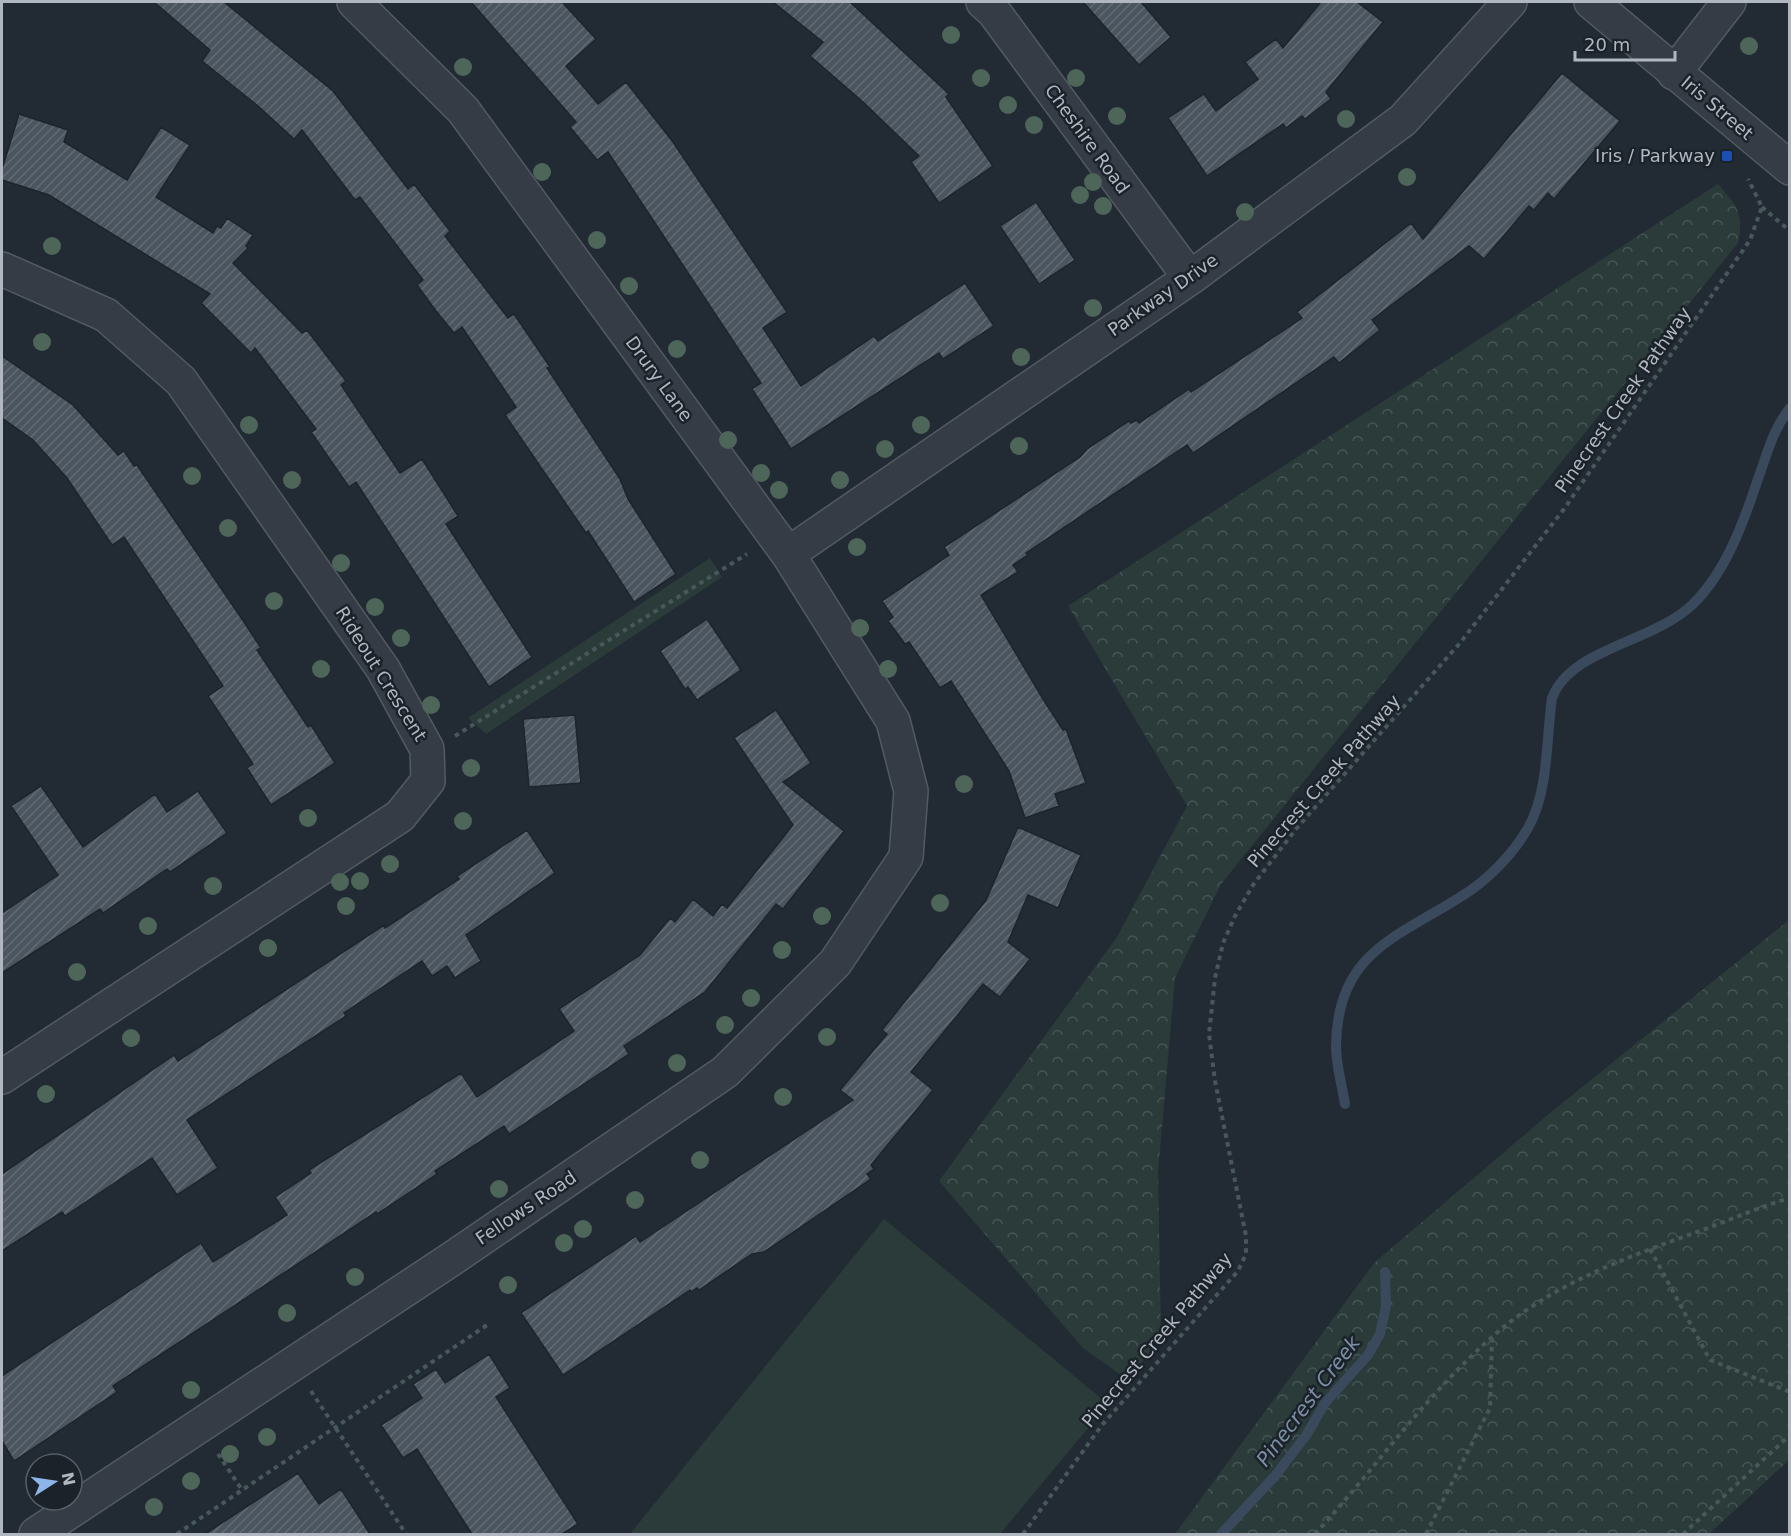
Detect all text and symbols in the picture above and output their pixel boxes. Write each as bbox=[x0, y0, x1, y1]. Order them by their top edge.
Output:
scale bar bbox=[1575, 24, 1676, 62]
text: 20 m bbox=[1584, 34, 1630, 55]
street label: Iris Street bbox=[1677, 71, 1758, 144]
street label: Cheshire Road bbox=[1041, 80, 1134, 197]
place label: Iris / Parkway bbox=[1595, 145, 1715, 166]
marker: Iris / Parkway bbox=[1720, 149, 1734, 163]
street label: Parkway Drive bbox=[1104, 249, 1222, 340]
street label: Pinecrest Creek Pathway bbox=[1550, 303, 1695, 497]
street label: Drury Lane bbox=[622, 332, 697, 425]
street label: Rideout Crescent bbox=[332, 603, 431, 745]
street label: Pinecrest Creek Pathway bbox=[1243, 690, 1405, 871]
street label: Fellows Road bbox=[472, 1166, 580, 1249]
street label: Pinecrest Creek Pathway bbox=[1077, 1248, 1236, 1431]
water label: Pinecrest Creek bbox=[1251, 1330, 1366, 1471]
north arrow bbox=[24, 1452, 84, 1512]
text: N bbox=[57, 1470, 79, 1488]

